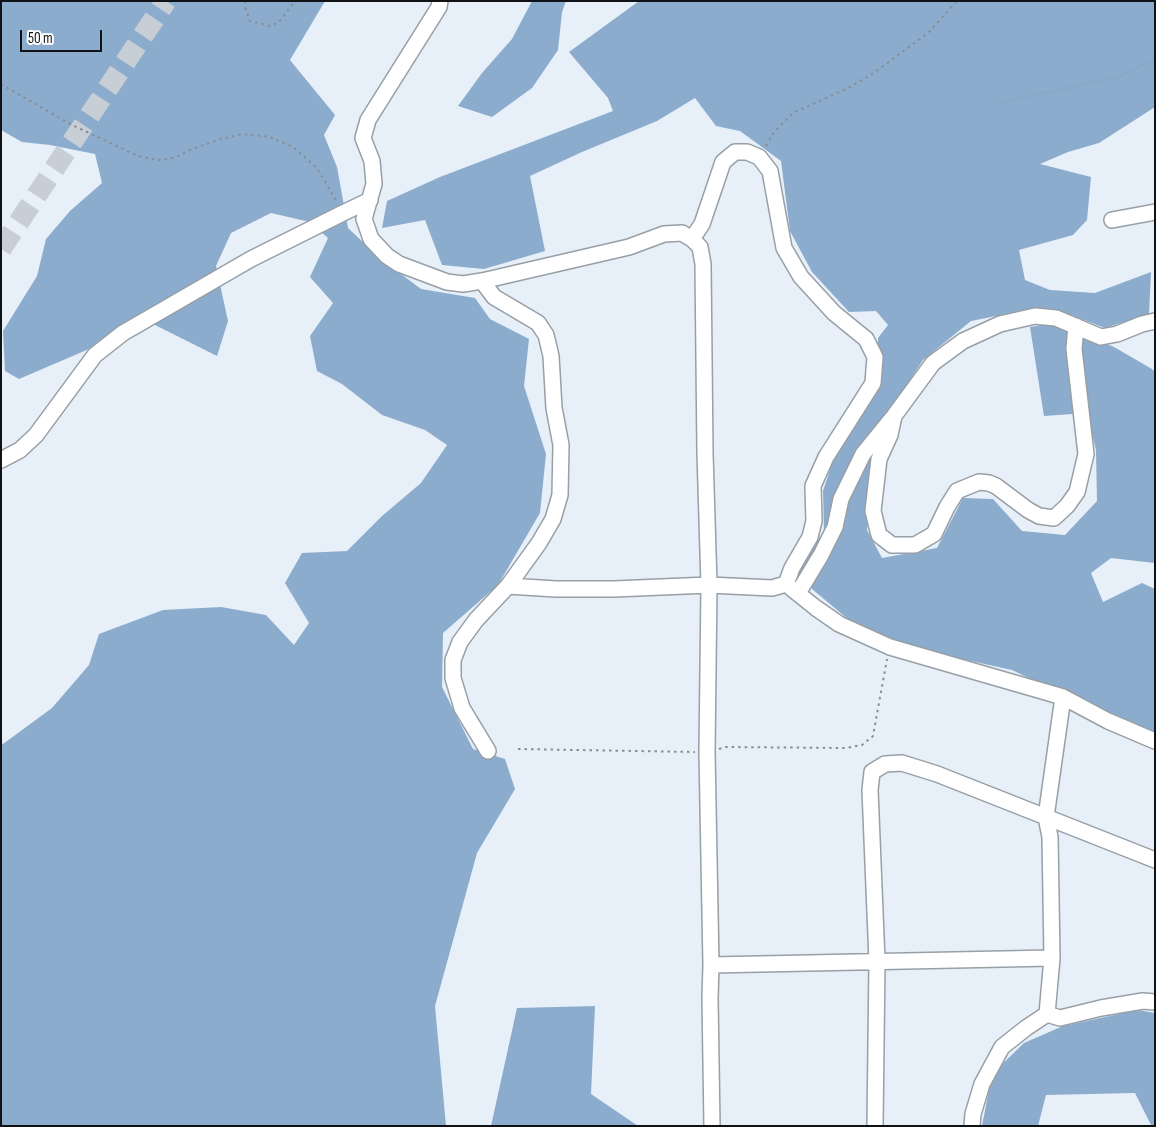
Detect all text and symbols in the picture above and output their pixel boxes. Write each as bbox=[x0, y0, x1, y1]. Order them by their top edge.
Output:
scale bar bbox=[22, 20, 105, 52]
text: 50 m bbox=[28, 29, 53, 48]

